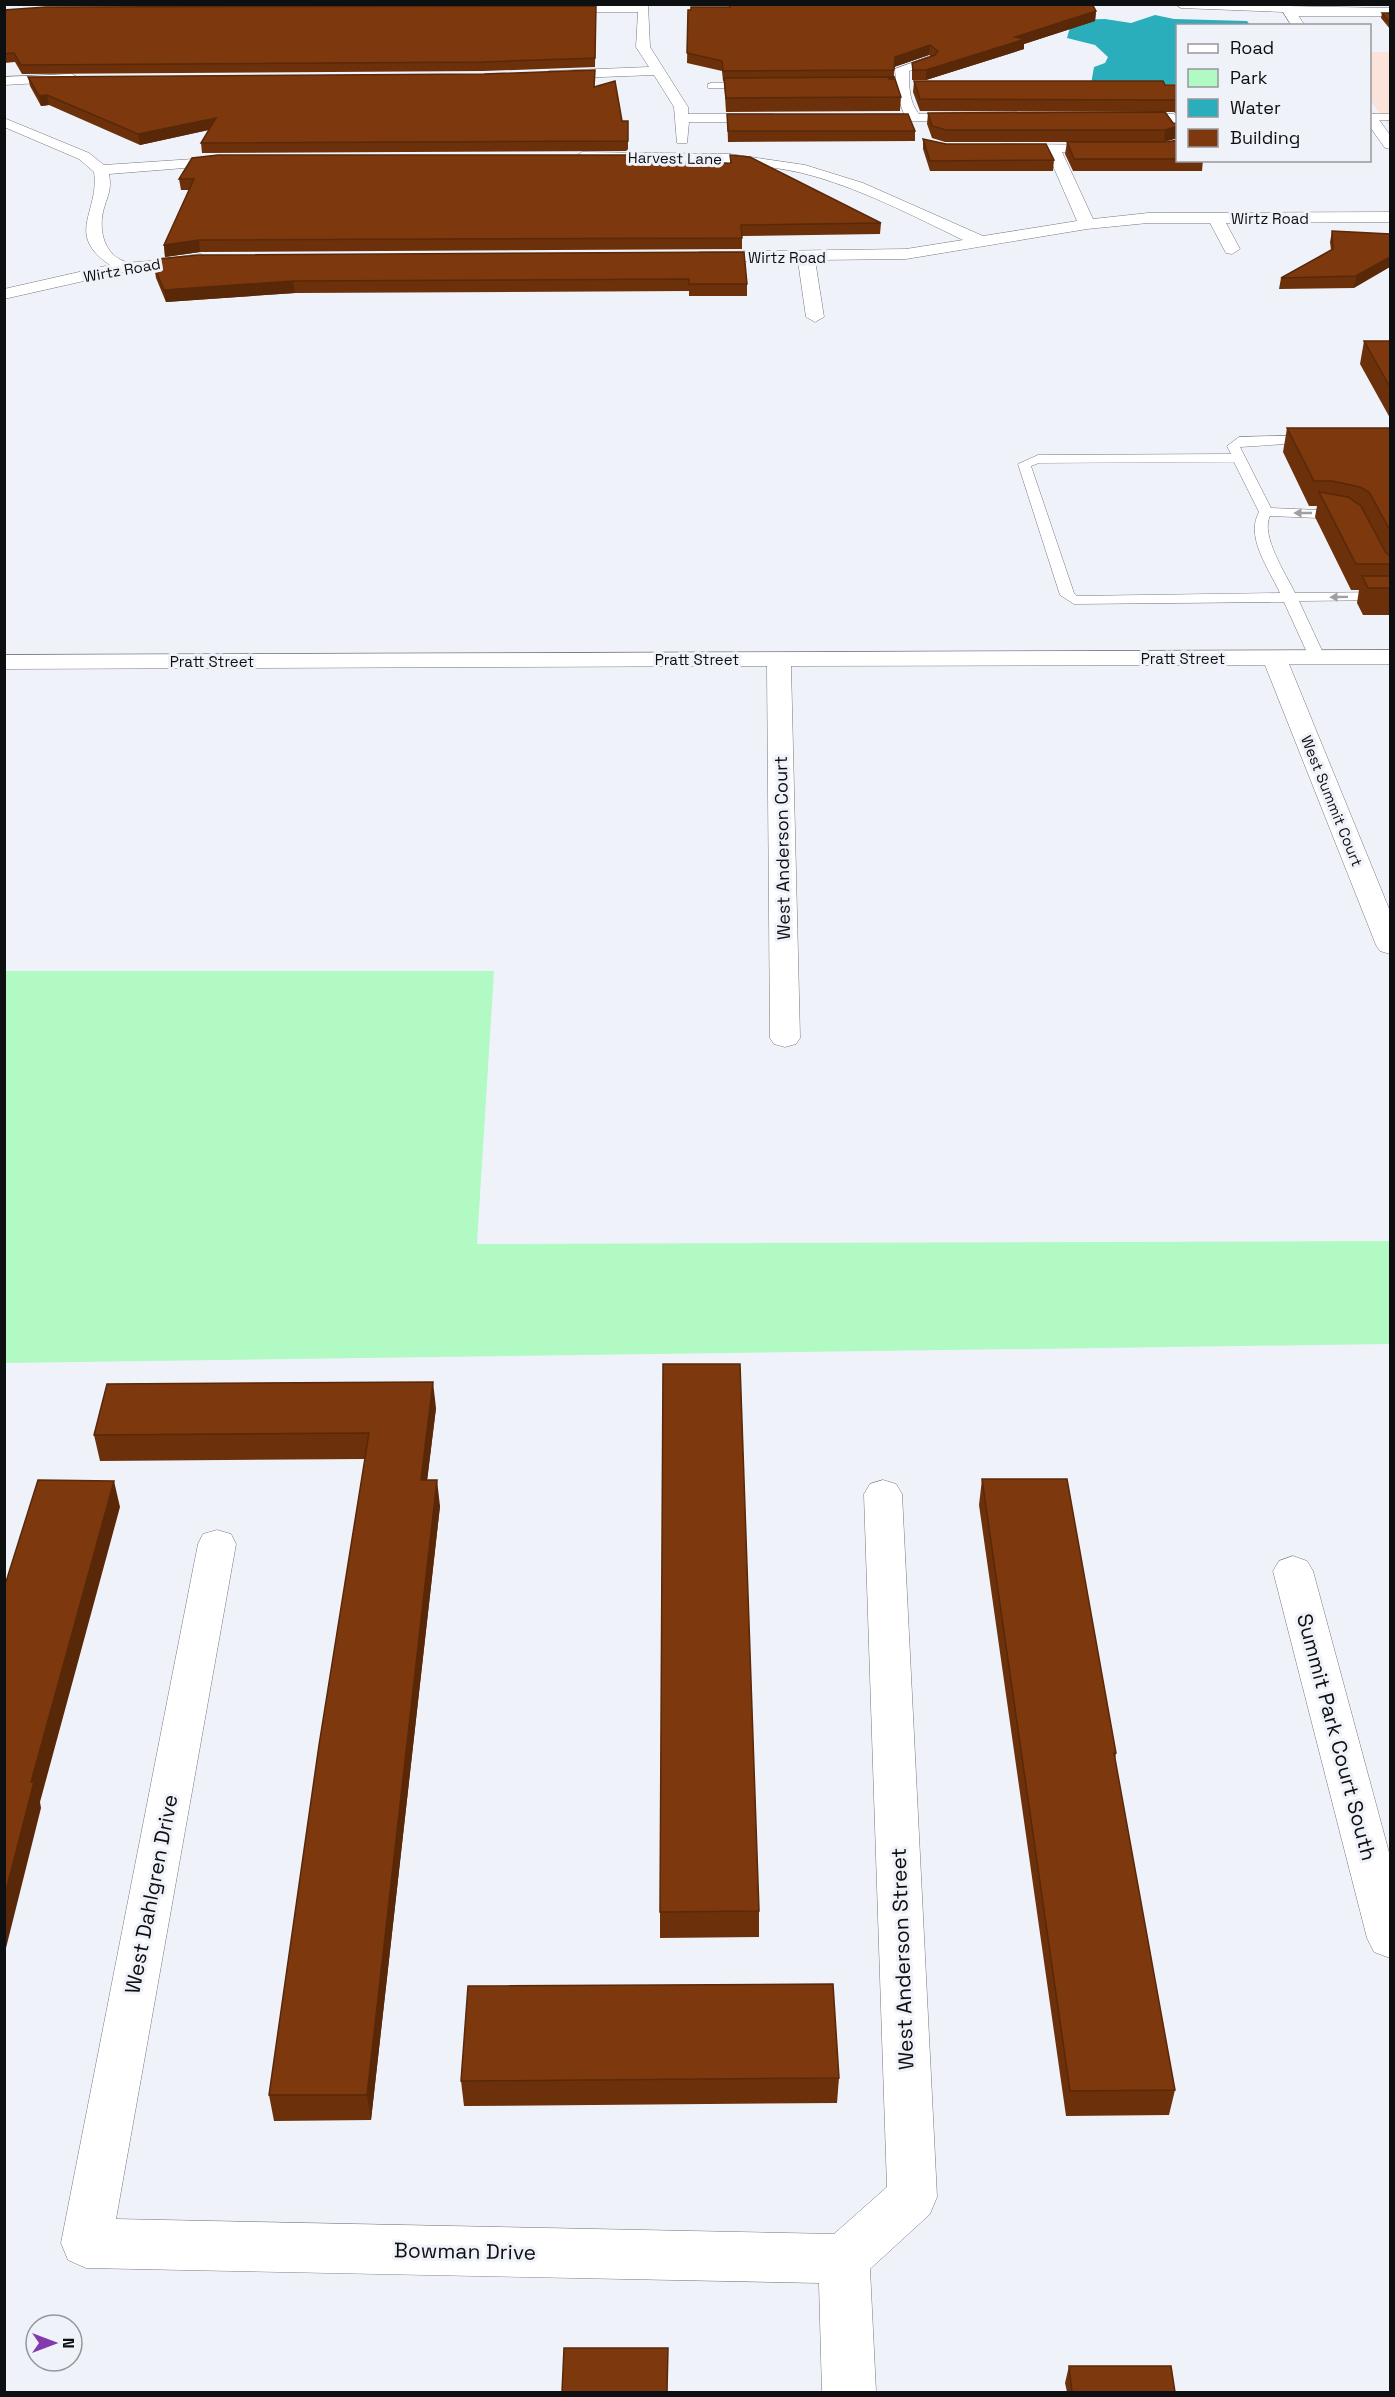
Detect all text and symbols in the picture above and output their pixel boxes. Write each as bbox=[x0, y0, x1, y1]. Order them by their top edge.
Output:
legend bbox=[1176, 24, 1371, 162]
text: Road bbox=[1230, 36, 1274, 59]
text: Park bbox=[1230, 66, 1268, 89]
text: Water bbox=[1230, 96, 1281, 119]
text: Building bbox=[1230, 126, 1300, 149]
street label: Harvest Lane bbox=[628, 148, 722, 168]
street label: Wirtz Road bbox=[1231, 209, 1309, 228]
street label: Wirtz Road bbox=[748, 248, 826, 267]
street label: Wirtz Road bbox=[82, 254, 162, 286]
one-way arrow bbox=[1294, 508, 1313, 518]
one-way arrow bbox=[1330, 592, 1349, 602]
street label: Pratt Street bbox=[1141, 649, 1225, 668]
street label: Pratt Street bbox=[655, 650, 739, 669]
street label: Pratt Street bbox=[170, 652, 254, 671]
street label: West Summit Court bbox=[1297, 733, 1367, 869]
street label: West Anderson Court bbox=[769, 756, 795, 940]
street label: Summit Park Court South bbox=[1291, 1611, 1383, 1863]
street label: West Dahlgren Drive bbox=[118, 1792, 184, 1996]
street label: West Anderson Street bbox=[885, 1847, 919, 2071]
street label: Bowman Drive bbox=[394, 2236, 536, 2266]
north arrow bbox=[24, 2313, 84, 2373]
text: N bbox=[58, 2338, 79, 2348]

